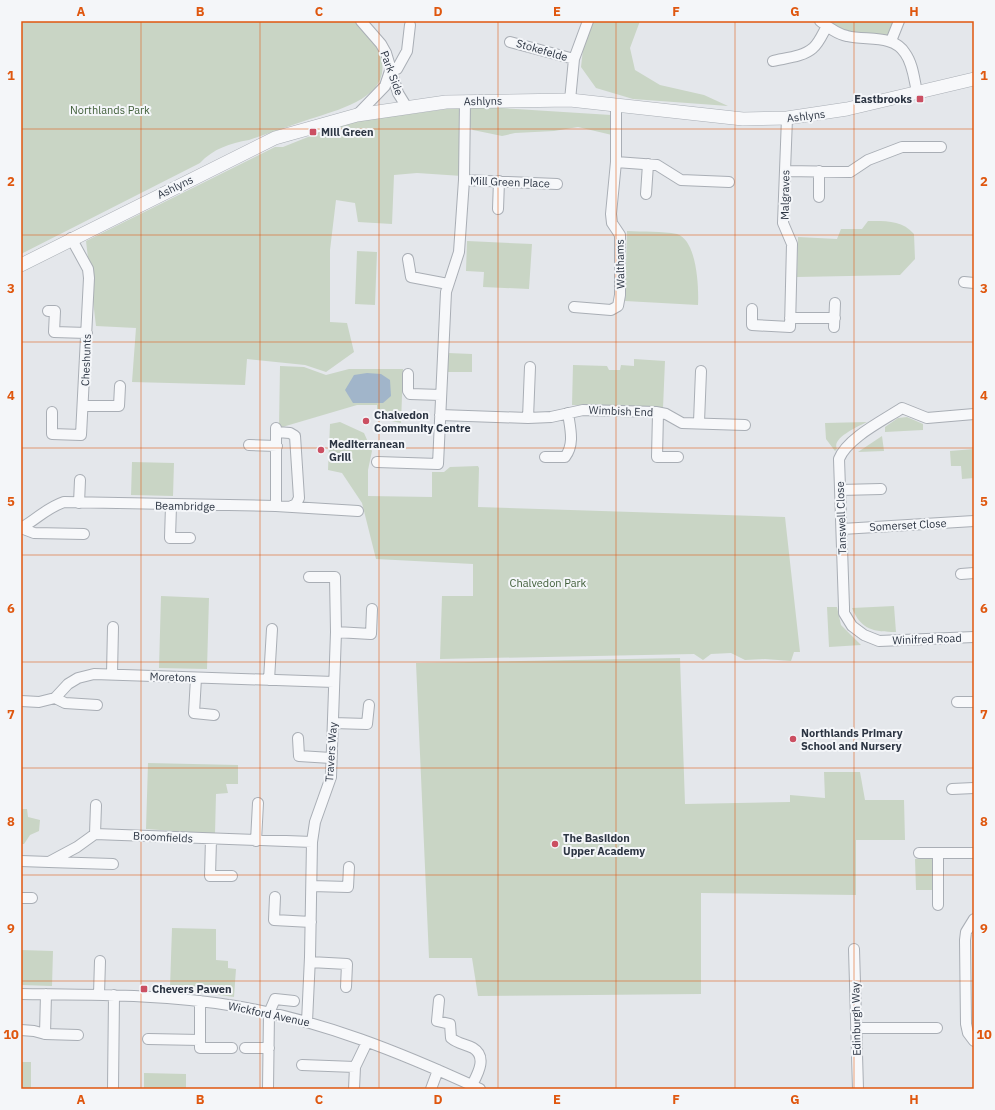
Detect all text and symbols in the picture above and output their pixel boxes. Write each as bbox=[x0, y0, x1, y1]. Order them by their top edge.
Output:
text: A bbox=[77, 3, 86, 20]
text: B bbox=[196, 3, 205, 20]
text: C bbox=[315, 3, 324, 20]
text: D bbox=[433, 3, 443, 20]
text: E bbox=[553, 3, 561, 20]
text: F bbox=[672, 3, 680, 20]
text: G bbox=[790, 3, 800, 20]
text: H bbox=[909, 3, 919, 20]
street label: Stokefelde bbox=[515, 36, 569, 64]
street label: Park Side bbox=[377, 49, 407, 97]
text: 1 bbox=[7, 67, 15, 84]
text: 1 bbox=[980, 67, 988, 84]
place label: Eastbrooks bbox=[854, 92, 912, 106]
street label: Ashlyns bbox=[464, 94, 502, 108]
marker: Eastbrooks bbox=[915, 94, 925, 104]
park label: Northlands Park bbox=[70, 103, 150, 117]
street label: Ashlyns bbox=[786, 107, 826, 125]
place label: Mill Green bbox=[321, 125, 374, 139]
marker: Mill Green bbox=[308, 127, 318, 137]
street label: Malgraves bbox=[778, 170, 792, 220]
street label: Ashlyns bbox=[155, 172, 195, 202]
text: 2 bbox=[7, 173, 15, 190]
text: 2 bbox=[980, 173, 988, 190]
street label: Mill Green Place bbox=[470, 174, 550, 190]
street label: Walthams bbox=[613, 239, 627, 289]
text: 3 bbox=[7, 280, 15, 297]
text: 3 bbox=[980, 280, 988, 297]
street label: Cheshunts bbox=[78, 334, 94, 386]
text: 4 bbox=[7, 387, 15, 404]
text: 4 bbox=[980, 387, 988, 404]
street label: Wimbish End bbox=[589, 403, 653, 419]
place label: Chalvedon Community Centre bbox=[374, 408, 471, 435]
marker: Chalvedon Community Centre bbox=[361, 416, 371, 426]
place label: Mediterranean Grill bbox=[329, 437, 405, 464]
marker: Mediterranean Grill bbox=[316, 445, 326, 455]
street label: Tanswell Close bbox=[833, 481, 849, 555]
text: 5 bbox=[7, 493, 15, 510]
text: 5 bbox=[980, 493, 988, 510]
street label: Beambridge bbox=[155, 498, 215, 514]
street label: Somerset Close bbox=[869, 516, 947, 534]
park label: Chalvedon Park bbox=[510, 576, 587, 590]
text: 6 bbox=[7, 600, 15, 617]
text: 6 bbox=[980, 600, 988, 617]
street label: Winifred Road bbox=[892, 631, 962, 647]
street label: Moretons bbox=[149, 669, 197, 685]
text: 7 bbox=[7, 706, 15, 723]
text: 7 bbox=[980, 706, 988, 723]
street label: Travers Way bbox=[322, 721, 340, 782]
place label: Northlands Primary School and Nursery bbox=[801, 726, 903, 753]
marker: Northlands Primary School and Nursery bbox=[788, 734, 798, 744]
text: 8 bbox=[7, 813, 15, 830]
text: 8 bbox=[980, 813, 988, 830]
street label: Broomfields bbox=[133, 828, 193, 846]
place label: The Basildon Upper Academy bbox=[563, 831, 645, 858]
marker: The Basildon Upper Academy bbox=[550, 839, 560, 849]
text: 9 bbox=[7, 920, 15, 937]
text: 9 bbox=[980, 920, 988, 937]
place label: Chevers Pawen bbox=[152, 982, 232, 996]
street label: Edinburgh Way bbox=[848, 982, 864, 1056]
marker: Chevers Pawen bbox=[139, 984, 149, 994]
street label: Wickford Avenue bbox=[227, 998, 311, 1030]
text: 10 bbox=[3, 1026, 19, 1043]
text: 10 bbox=[976, 1026, 992, 1043]
text: A bbox=[77, 1091, 86, 1108]
text: B bbox=[196, 1091, 205, 1108]
text: C bbox=[315, 1091, 324, 1108]
text: D bbox=[433, 1091, 443, 1108]
text: E bbox=[553, 1091, 561, 1108]
text: F bbox=[672, 1091, 680, 1108]
text: G bbox=[790, 1091, 800, 1108]
text: H bbox=[909, 1091, 919, 1108]

